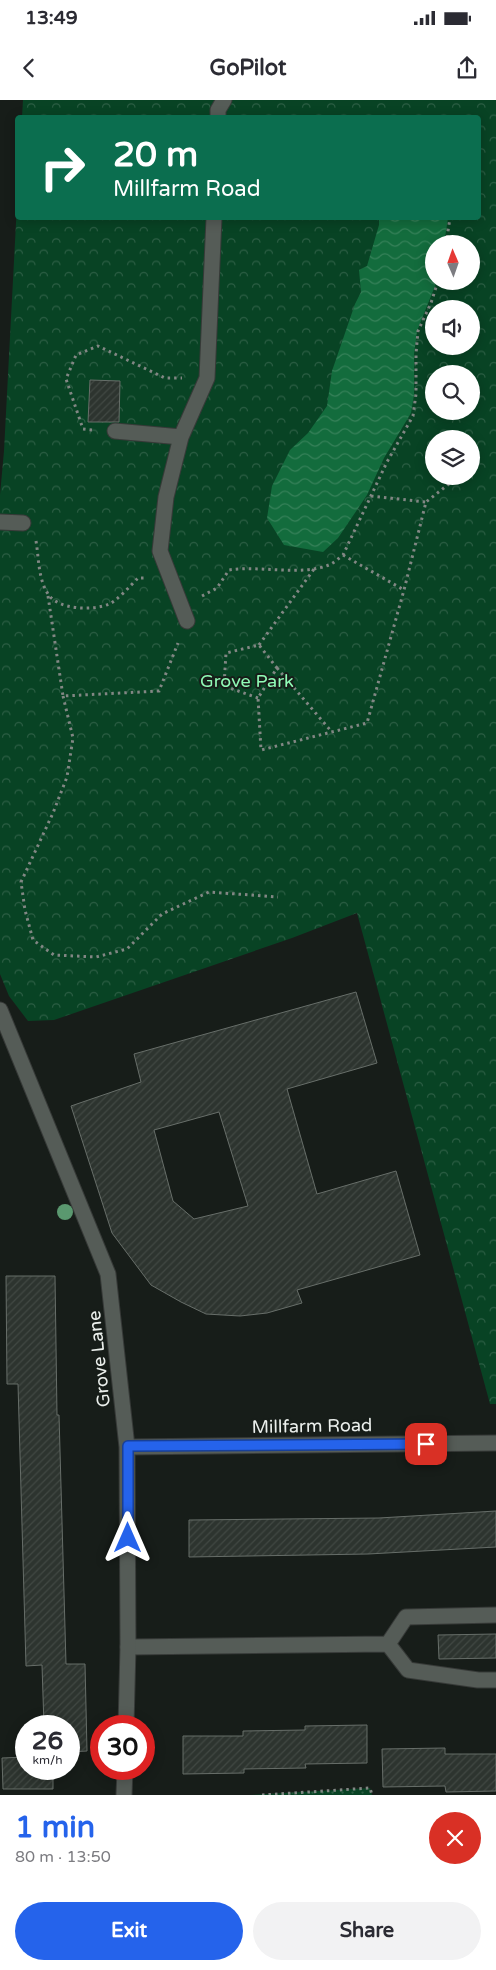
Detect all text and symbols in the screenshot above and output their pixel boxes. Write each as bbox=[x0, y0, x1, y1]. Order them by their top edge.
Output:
text: 13:49 bbox=[25, 7, 78, 29]
icon: back bbox=[15, 54, 43, 82]
icon: share bbox=[453, 54, 481, 82]
text: GoPilot bbox=[210, 55, 286, 81]
text: 20 m bbox=[113, 134, 198, 176]
icon: right bbox=[30, 135, 95, 200]
text: Millfarm Road bbox=[113, 176, 261, 202]
north arrow bbox=[425, 235, 480, 290]
map controls bbox=[425, 235, 480, 485]
button: sound bbox=[425, 300, 480, 355]
button: search bbox=[425, 365, 480, 420]
button: layers bbox=[425, 430, 480, 485]
park label: Grove Park bbox=[200, 670, 294, 692]
street label: Grove Lane bbox=[83, 1310, 115, 1408]
street label: Millfarm Road bbox=[251, 1414, 373, 1438]
pin bbox=[405, 1423, 447, 1465]
icon: arrive bbox=[412, 1430, 440, 1458]
position arrow bbox=[101, 1511, 153, 1563]
speed limit sign: 30 bbox=[90, 1715, 155, 1780]
text: 26 bbox=[32, 1726, 63, 1756]
text: km/h bbox=[32, 1753, 63, 1767]
text: 1 min bbox=[15, 1809, 95, 1846]
button: close bbox=[429, 1812, 481, 1864]
text: 80 m · 13:50 bbox=[15, 1847, 111, 1867]
button: Exit bbox=[15, 1902, 243, 1960]
button: Share bbox=[253, 1902, 481, 1960]

